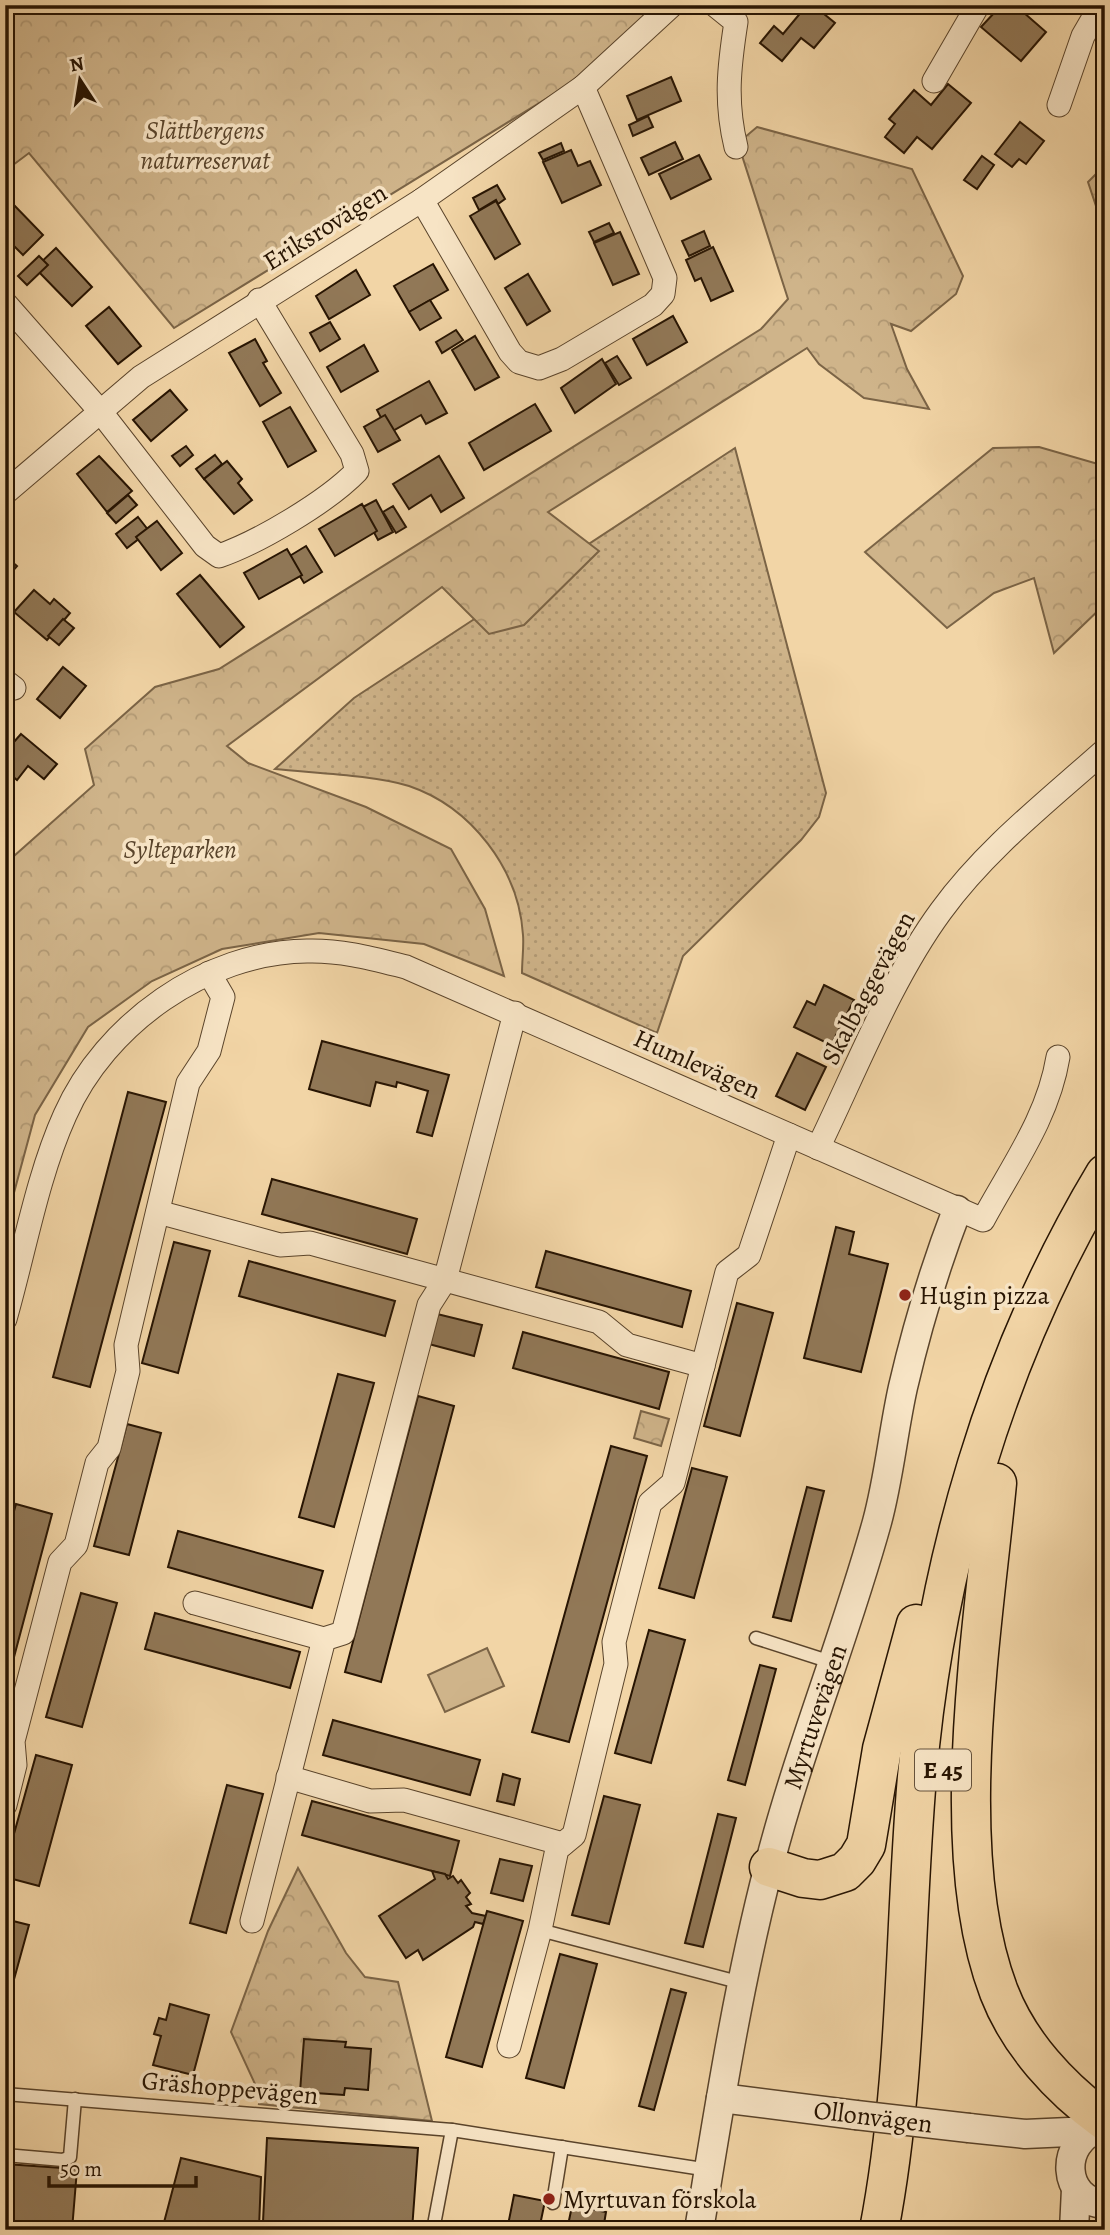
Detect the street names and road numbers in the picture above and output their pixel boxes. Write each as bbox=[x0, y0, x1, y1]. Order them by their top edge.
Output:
street label: Eriksrovägen bbox=[256, 175, 394, 279]
street label: Skalbaggevägen bbox=[813, 905, 923, 1071]
street label: Humlevägen bbox=[628, 1020, 766, 1108]
street label: Myrtuvevägen bbox=[774, 1640, 855, 1794]
road number: E 45 bbox=[915, 1750, 971, 1790]
street label: Gräshoppevägen bbox=[140, 2063, 320, 2113]
street label: Ollonvägen bbox=[812, 2092, 934, 2142]

